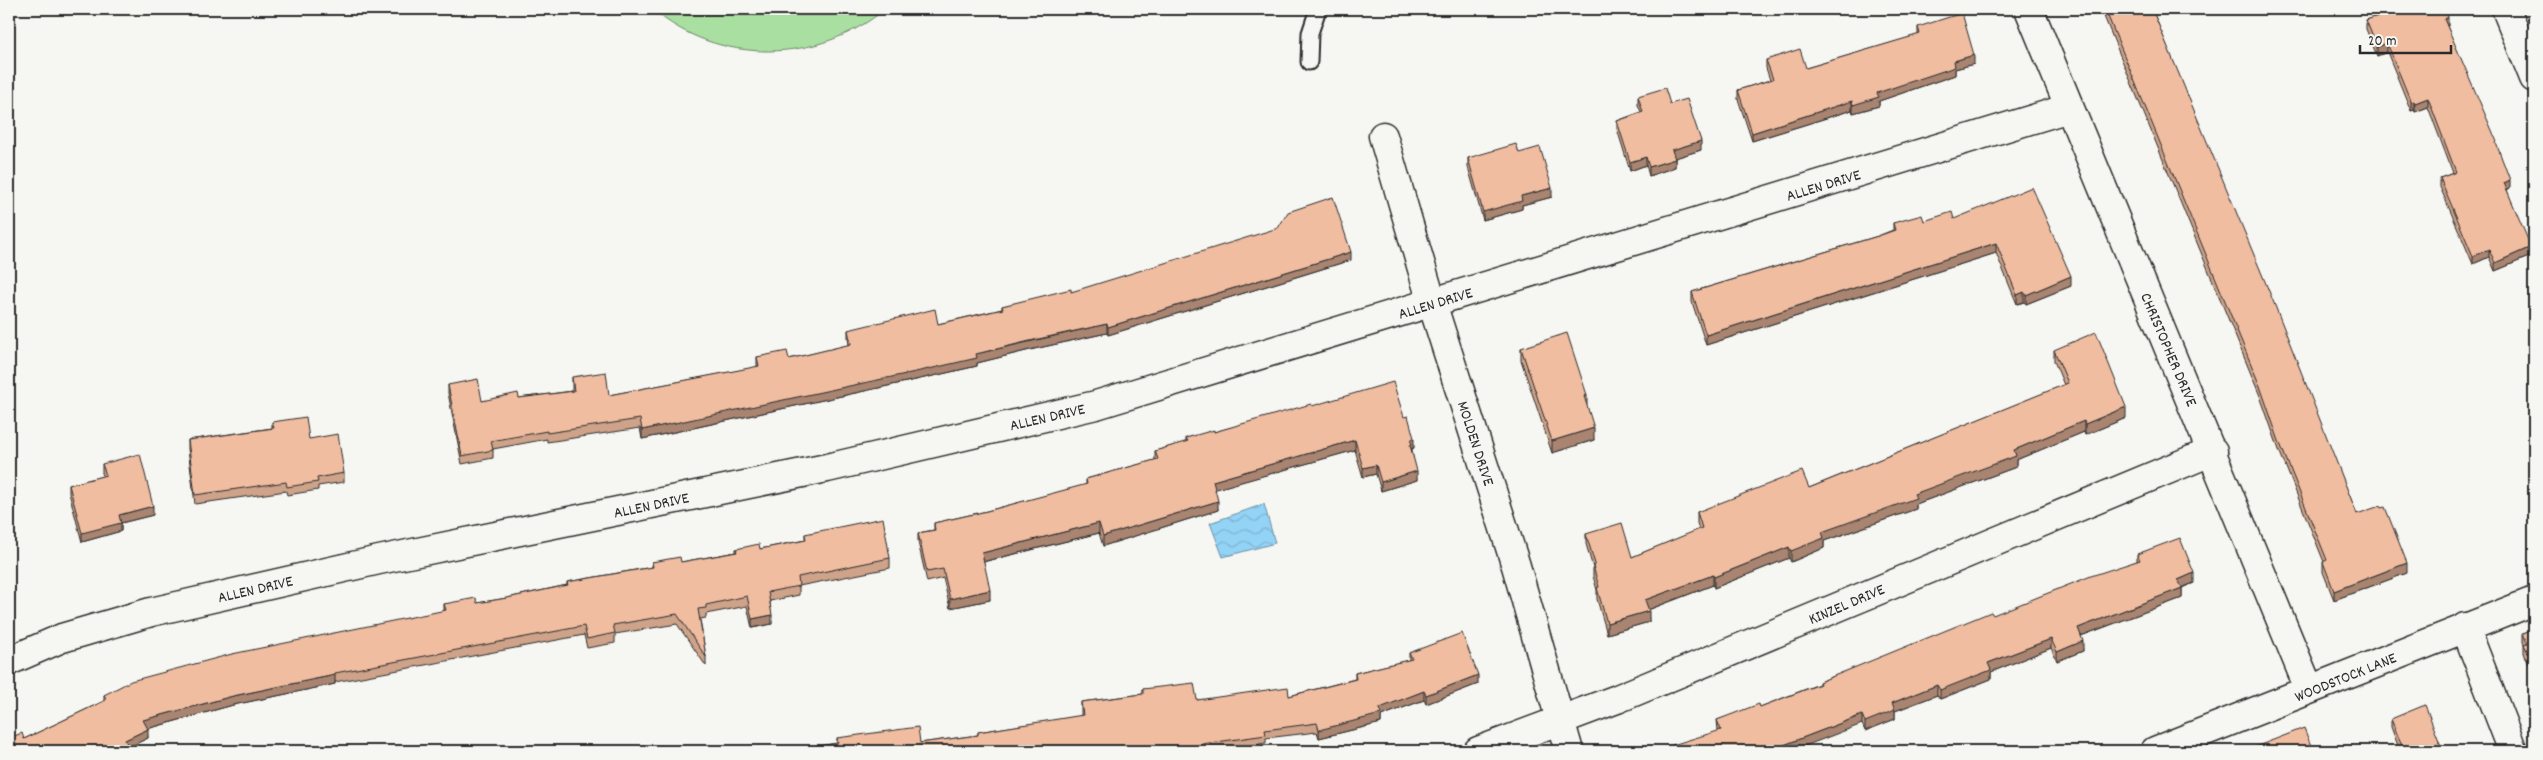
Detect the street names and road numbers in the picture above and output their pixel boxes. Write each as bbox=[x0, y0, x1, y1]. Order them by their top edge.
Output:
street label: ALLEN DRIVE bbox=[1784, 164, 1864, 209]
street label: ALLEN DRIVE bbox=[1396, 282, 1476, 327]
street label: CHRISTOPHER DRIVE bbox=[2133, 289, 2202, 411]
street label: ALLEN DRIVE bbox=[1008, 398, 1088, 438]
street label: MOLDEN DRIVE bbox=[1450, 398, 1499, 490]
street label: ALLEN DRIVE bbox=[612, 487, 692, 526]
street label: ALLEN DRIVE bbox=[216, 570, 296, 610]
street label: KINZEL DRIVE bbox=[1805, 579, 1889, 632]
street label: WOODSTOCK LANE bbox=[2292, 647, 2401, 709]

